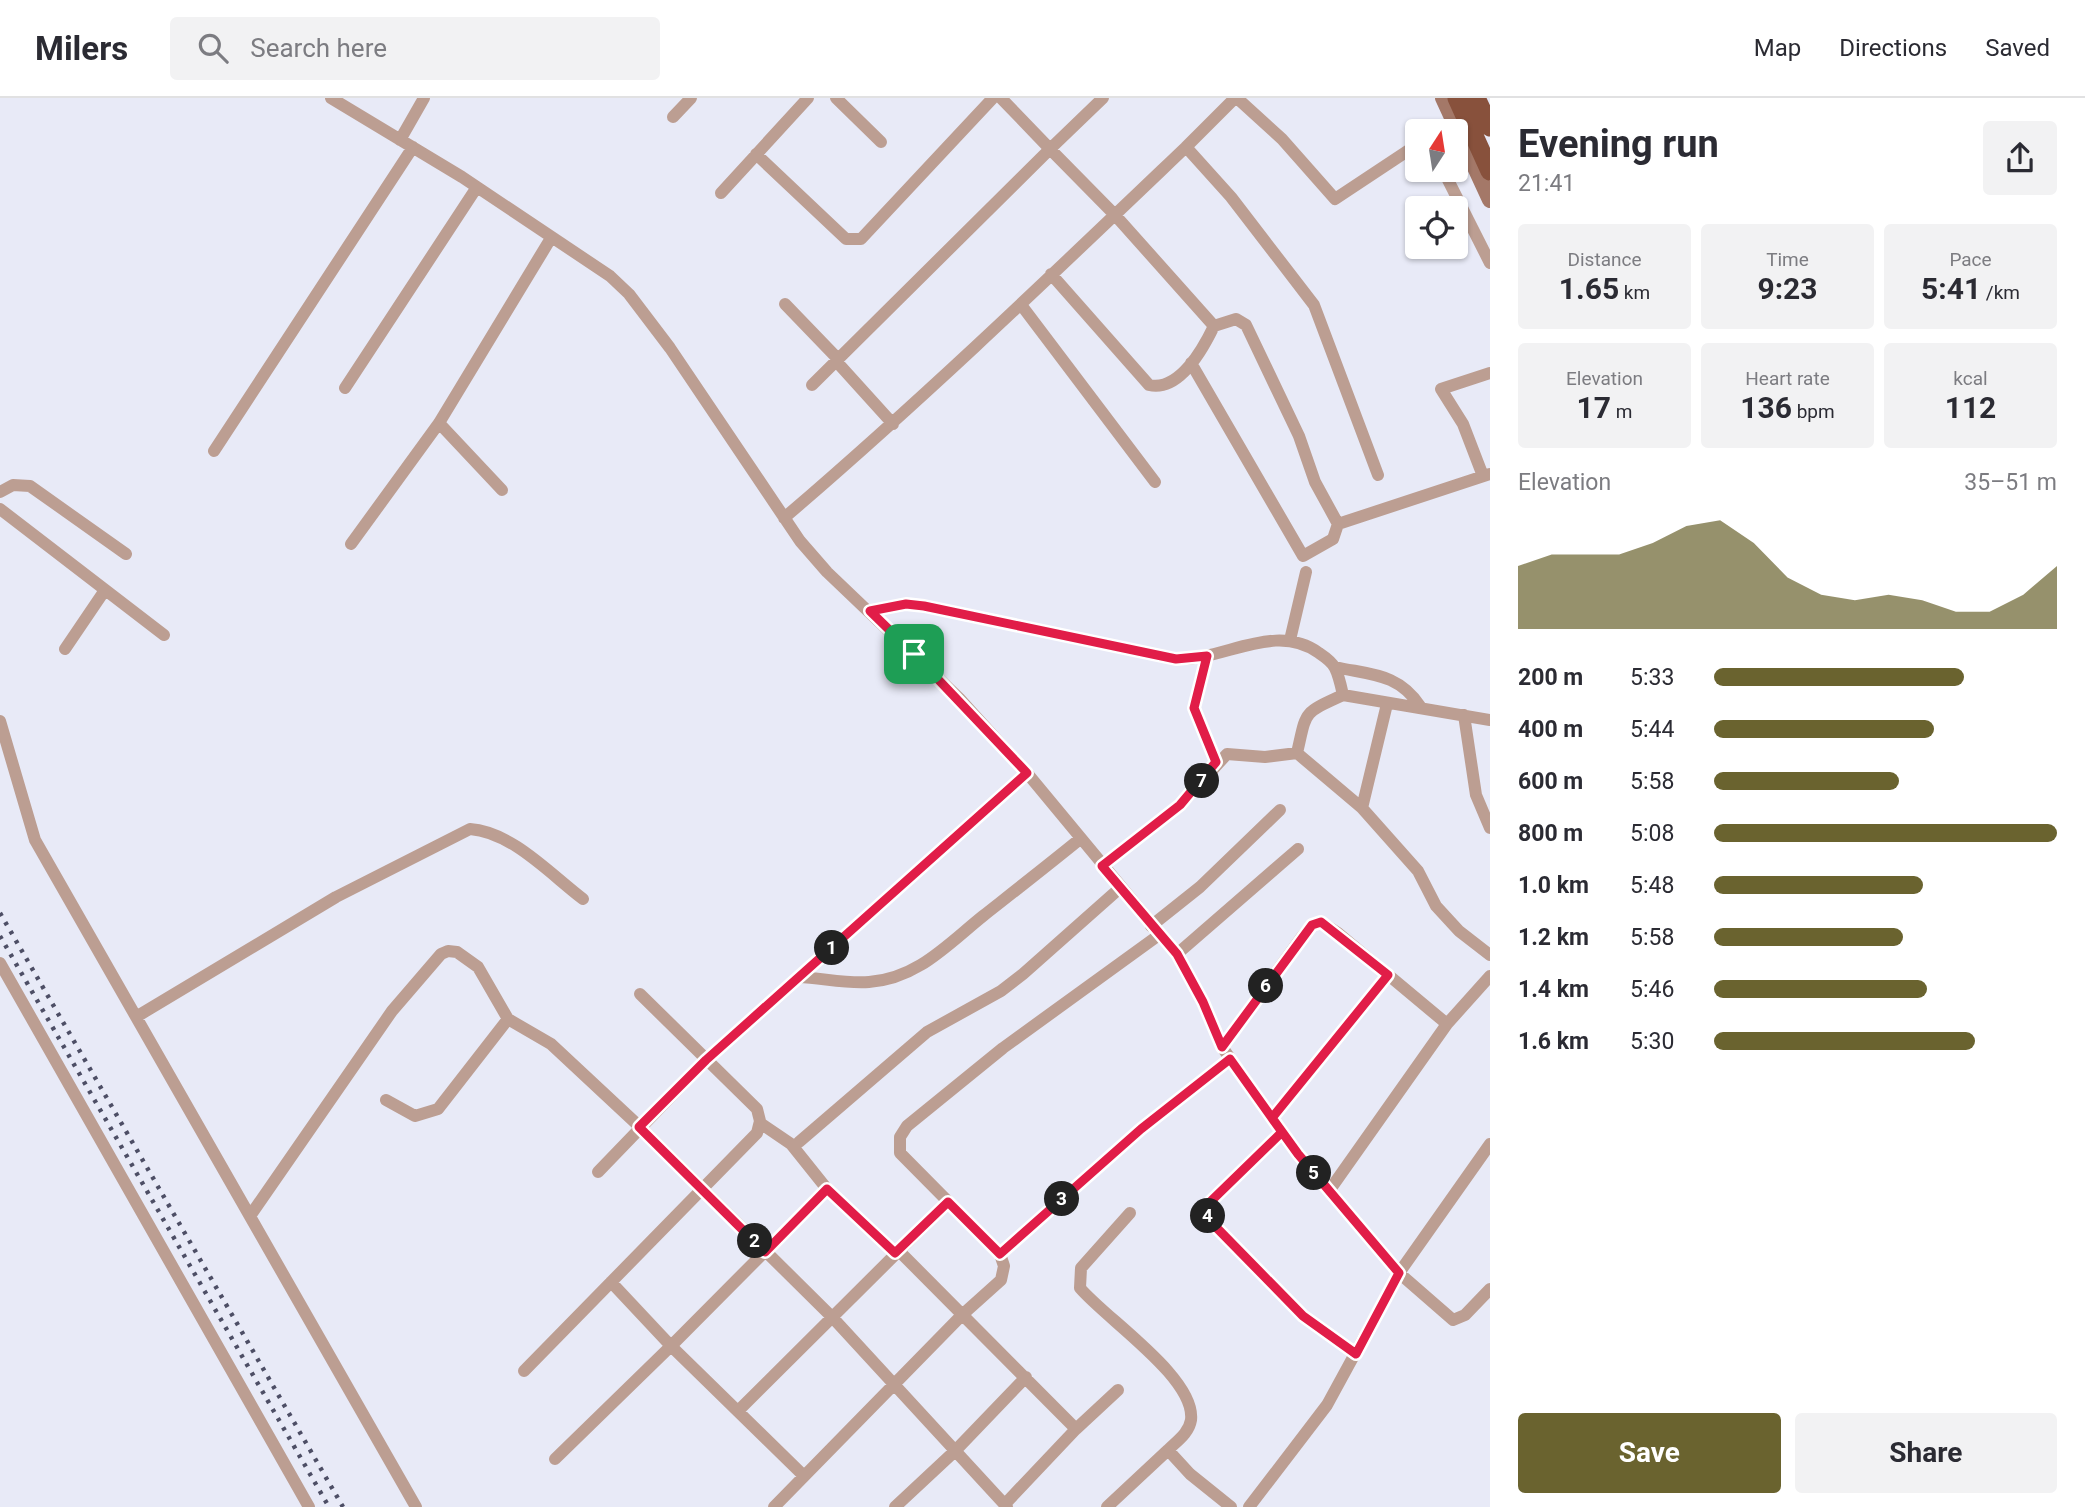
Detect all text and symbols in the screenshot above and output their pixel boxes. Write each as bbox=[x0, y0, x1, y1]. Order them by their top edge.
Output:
search box bbox=[170, 17, 660, 80]
text: Milers bbox=[35, 29, 128, 68]
icon: search bbox=[194, 29, 232, 67]
text: Search here bbox=[250, 33, 387, 63]
text: Map bbox=[1754, 34, 1801, 62]
text: Directions bbox=[1839, 34, 1947, 62]
text: Saved bbox=[1985, 34, 2050, 62]
north arrow bbox=[1405, 119, 1468, 182]
map controls bbox=[1405, 119, 1468, 259]
button: share bbox=[1983, 121, 2057, 195]
text: Evening run bbox=[1518, 122, 1719, 166]
text: 21:41 bbox=[1518, 170, 1575, 197]
button: locate bbox=[1405, 196, 1468, 259]
text: Distance bbox=[1568, 248, 1641, 271]
text: Time bbox=[1766, 248, 1809, 271]
text: Pace bbox=[1949, 248, 1992, 271]
text: 1.65 bbox=[1559, 271, 1619, 306]
text: 9:23 bbox=[1757, 271, 1818, 306]
text: 5:41 bbox=[1921, 271, 1981, 306]
text: km bbox=[1619, 281, 1650, 304]
text: /km bbox=[1981, 281, 2020, 304]
text: Elevation bbox=[1566, 367, 1643, 390]
text: Heart rate bbox=[1745, 367, 1830, 390]
text: kcal bbox=[1953, 367, 1988, 390]
text: 17 bbox=[1577, 390, 1611, 425]
text: 136 bbox=[1740, 390, 1792, 425]
text: 112 bbox=[1945, 390, 1996, 425]
text: m bbox=[1611, 400, 1632, 423]
text: bpm bbox=[1792, 400, 1835, 423]
text: Elevation bbox=[1518, 469, 1611, 496]
text: 35–51 m bbox=[1964, 469, 2057, 496]
pin bbox=[884, 624, 944, 684]
icon: arrive bbox=[895, 635, 933, 673]
text: 200 m bbox=[1518, 664, 1583, 691]
text: 5:33 bbox=[1630, 664, 1674, 691]
text: 400 m bbox=[1518, 716, 1583, 743]
text: 5:44 bbox=[1630, 716, 1674, 743]
pin: 7 bbox=[1184, 764, 1220, 798]
text: 600 m bbox=[1518, 768, 1583, 795]
text: 5:58 bbox=[1630, 768, 1674, 795]
text: 7 bbox=[1196, 769, 1207, 792]
text: 800 m bbox=[1518, 820, 1583, 847]
text: 5:08 bbox=[1630, 820, 1674, 847]
text: 1.0 km bbox=[1518, 872, 1589, 899]
text: 5:48 bbox=[1630, 872, 1674, 899]
text: 1.2 km bbox=[1518, 924, 1589, 951]
text: 5:58 bbox=[1630, 924, 1674, 951]
pin: 1 bbox=[814, 930, 850, 966]
text: 1 bbox=[826, 936, 837, 959]
pin: 6 bbox=[1248, 968, 1284, 1004]
text: 6 bbox=[1260, 974, 1271, 997]
text: 1.4 km bbox=[1518, 976, 1589, 1003]
text: 5:46 bbox=[1630, 976, 1674, 1003]
text: 1.6 km bbox=[1518, 1028, 1589, 1055]
text: 5:30 bbox=[1630, 1028, 1674, 1055]
pin: 5 bbox=[1296, 1156, 1332, 1190]
text: 5 bbox=[1308, 1161, 1319, 1184]
pin: 3 bbox=[1044, 1182, 1080, 1216]
text: 3 bbox=[1056, 1187, 1067, 1210]
pin: 4 bbox=[1190, 1198, 1226, 1234]
text: 4 bbox=[1202, 1204, 1213, 1227]
pin: 2 bbox=[738, 1224, 772, 1258]
text: 2 bbox=[749, 1229, 760, 1252]
button: Save bbox=[1518, 1413, 1781, 1493]
button: Share bbox=[1795, 1413, 2057, 1493]

